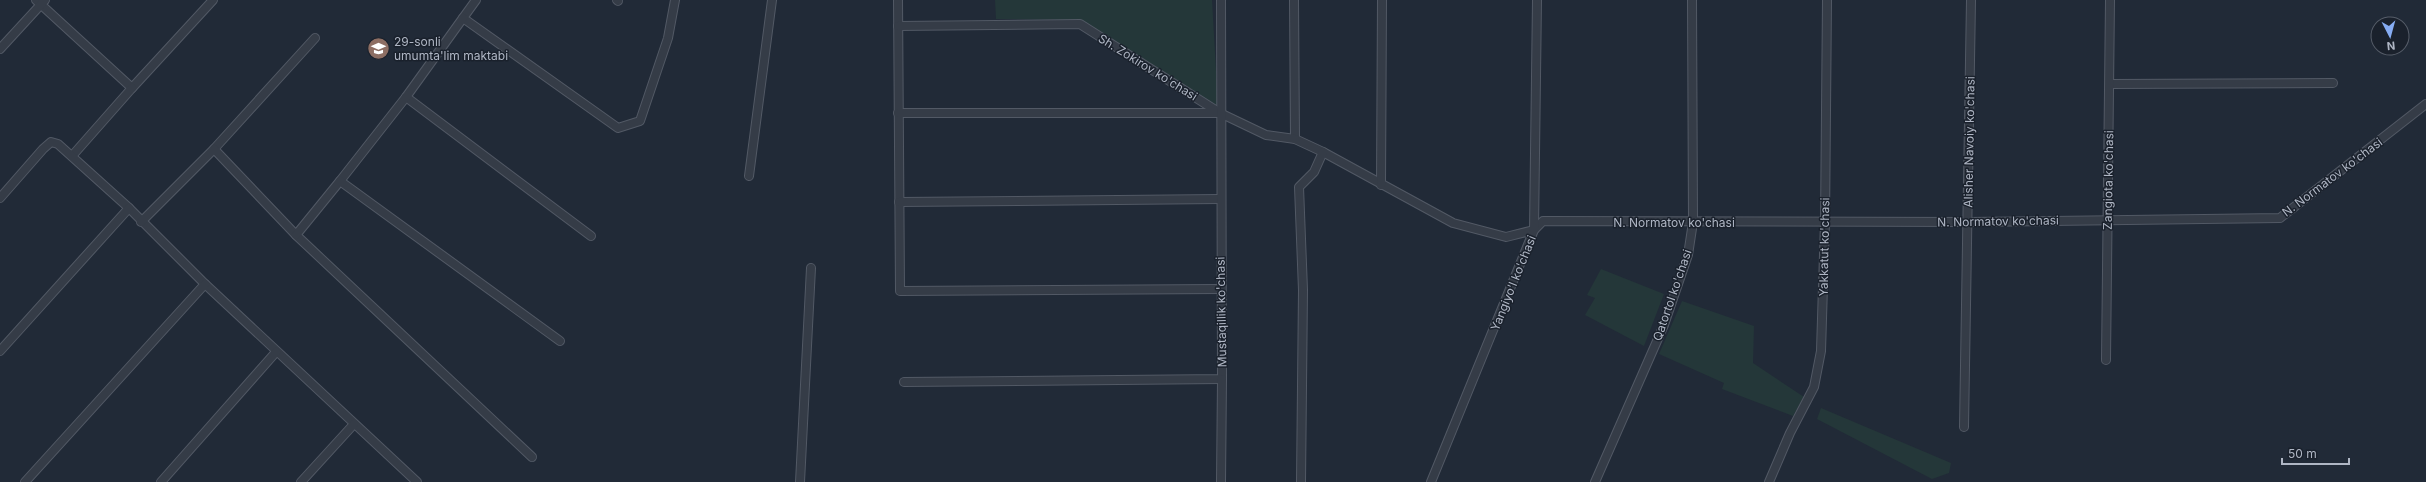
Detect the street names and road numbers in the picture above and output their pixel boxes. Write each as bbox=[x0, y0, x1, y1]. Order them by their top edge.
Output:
street label: Sh. Zokirov ko'chasi bbox=[1096, 30, 1200, 104]
street label: Alisher Navoiy ko'chasi bbox=[1960, 76, 1978, 208]
street label: Zangiota ko'chasi bbox=[2100, 130, 2116, 230]
street label: N. Normatov ko'chasi bbox=[2279, 134, 2385, 220]
street label: Yakkatut ko'chasi bbox=[1816, 197, 1832, 297]
street label: N. Normatov ko'chasi bbox=[1937, 212, 2059, 230]
street label: N. Normatov ko'chasi bbox=[1613, 215, 1735, 230]
street label: Yangiyo'l ko'chasi bbox=[1487, 233, 1539, 333]
street label: Qatortol ko'chasi bbox=[1649, 247, 1695, 343]
street label: Mustaqillik ko'chasi bbox=[1213, 256, 1229, 367]

